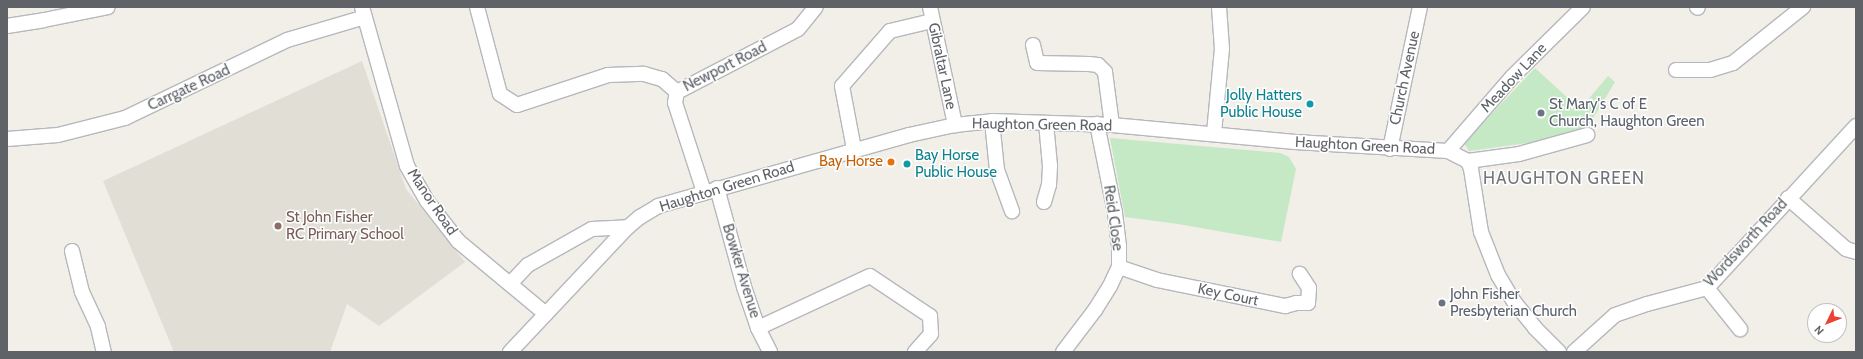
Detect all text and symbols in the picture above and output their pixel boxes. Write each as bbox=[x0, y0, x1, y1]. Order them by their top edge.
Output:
street label: Gibraltar Lane bbox=[924, 21, 960, 111]
street label: Church Avenue bbox=[1386, 29, 1424, 127]
street label: Newport Road bbox=[680, 38, 770, 96]
street label: Meadow Lane bbox=[1477, 40, 1551, 116]
street label: Carrgate Road bbox=[145, 61, 233, 115]
place label: Jolly Hatters Public House bbox=[1220, 86, 1302, 121]
place label: St Mary's C of E Church, Haughton Green bbox=[1549, 95, 1705, 130]
marker: Jolly Hatters Public House bbox=[1305, 99, 1315, 109]
marker: St Mary's C of E Church, Haughton Green bbox=[1536, 108, 1546, 118]
street label: Haughton Green Road bbox=[972, 115, 1112, 135]
street label: Haughton Green Road bbox=[1295, 133, 1435, 159]
place label: Bay Horse Public House bbox=[915, 146, 997, 181]
place label: Bay Horse bbox=[819, 153, 883, 171]
marker: Bay Horse bbox=[886, 157, 896, 167]
street label: Haughton Green Road bbox=[657, 158, 797, 216]
marker: Bay Horse Public House bbox=[902, 159, 912, 169]
street label: Manor Road bbox=[403, 165, 461, 239]
district label: HAUGHTON GREEN bbox=[1483, 169, 1645, 189]
street label: Reid Close bbox=[1099, 184, 1127, 252]
street label: Wordsworth Road bbox=[1701, 195, 1791, 291]
place label: St John Fisher RC Primary School bbox=[286, 208, 404, 243]
marker: St John Fisher RC Primary School bbox=[273, 221, 283, 231]
street label: Bowker Avenue bbox=[718, 222, 764, 320]
street label: Key Court bbox=[1196, 280, 1260, 310]
place label: John Fisher Presbyterian Church bbox=[1450, 285, 1577, 320]
marker: John Fisher Presbyterian Church bbox=[1437, 298, 1447, 308]
north arrow bbox=[1807, 303, 1847, 343]
text: N bbox=[1811, 323, 1827, 338]

